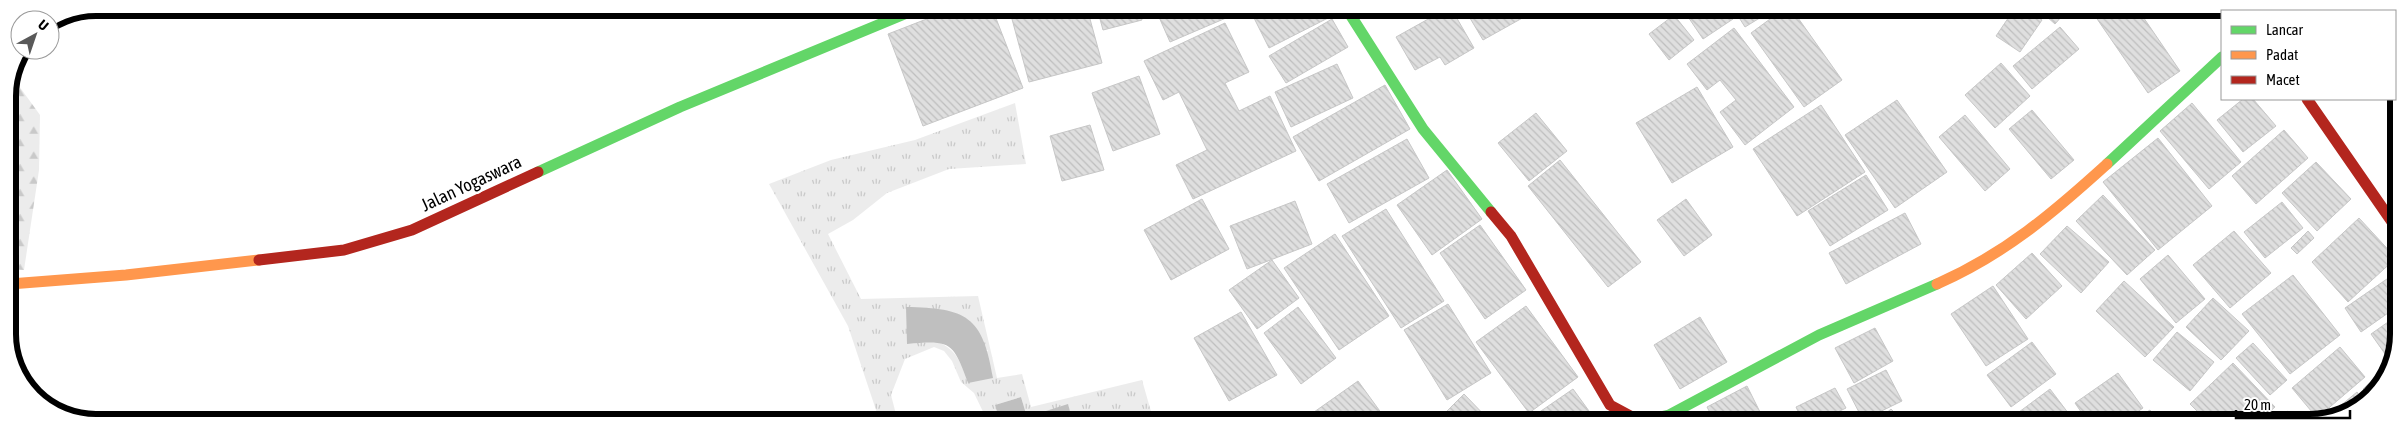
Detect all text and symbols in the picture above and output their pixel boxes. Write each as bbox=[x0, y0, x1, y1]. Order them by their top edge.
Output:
north arrow bbox=[10, 10, 60, 60]
legend bbox=[2221, 10, 2396, 100]
text: U bbox=[35, 16, 52, 34]
text: Lancar bbox=[2266, 21, 2304, 38]
text: Padat bbox=[2266, 46, 2298, 63]
text: Macet bbox=[2266, 71, 2300, 88]
street label: Jalan Yogaswara bbox=[418, 151, 524, 215]
scale bar bbox=[2236, 388, 2350, 420]
text: 20 m bbox=[2244, 396, 2271, 413]

